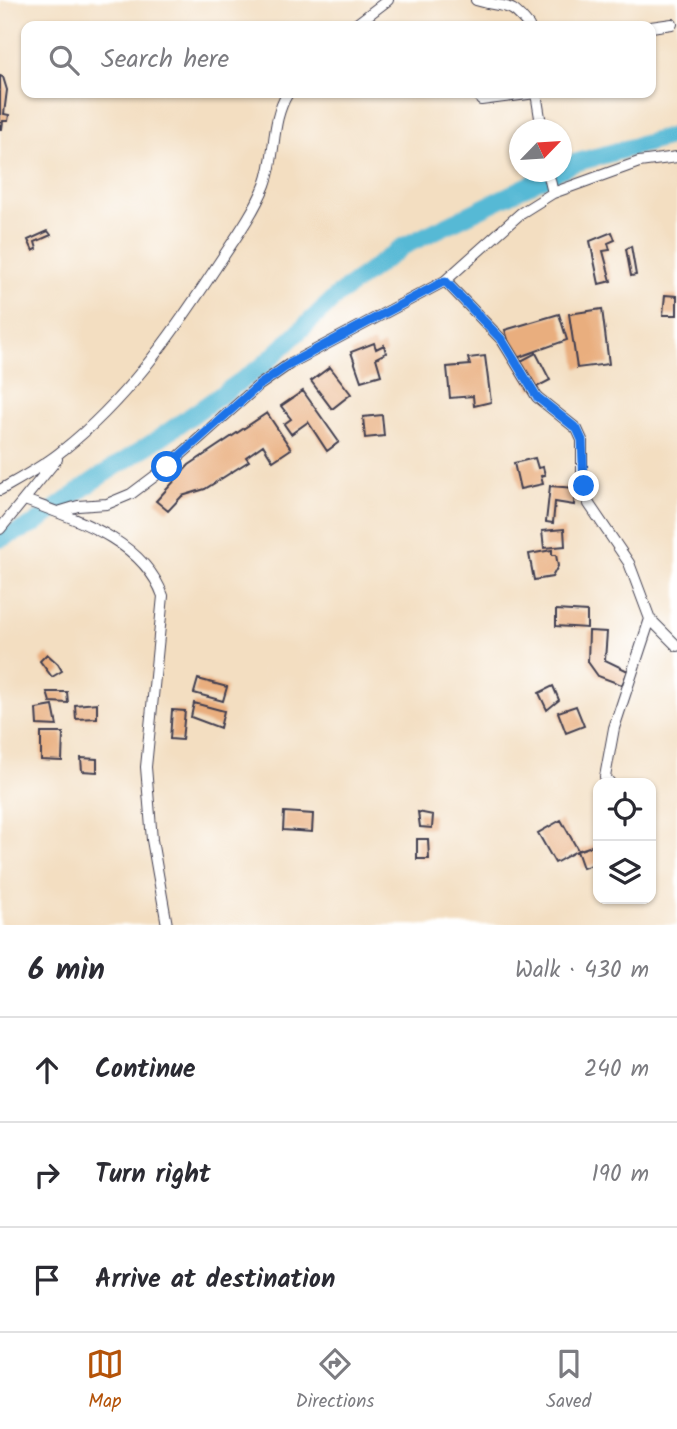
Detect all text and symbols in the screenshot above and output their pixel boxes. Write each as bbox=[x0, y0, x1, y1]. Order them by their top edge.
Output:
search box bbox=[21, 21, 656, 98]
text: Search here bbox=[101, 39, 229, 81]
icon: search bbox=[45, 41, 83, 79]
north arrow bbox=[509, 119, 572, 182]
route start bbox=[151, 451, 182, 482]
route end bbox=[568, 470, 599, 501]
map controls bbox=[593, 778, 656, 904]
button: locate bbox=[593, 778, 656, 841]
button: layers bbox=[593, 841, 656, 904]
text: 6 min bbox=[28, 947, 105, 995]
text: Walk · 430 m bbox=[515, 953, 649, 989]
text: Continue bbox=[95, 1049, 196, 1091]
icon: ahead bbox=[28, 1051, 66, 1089]
text: 240 m bbox=[584, 1052, 649, 1088]
text: Turn right bbox=[95, 1154, 211, 1196]
icon: right bbox=[28, 1156, 66, 1194]
text: 190 m bbox=[592, 1157, 649, 1193]
text: Arrive at destination bbox=[95, 1259, 335, 1301]
icon: arrive bbox=[28, 1261, 66, 1299]
tab: Map bbox=[86, 1345, 124, 1417]
tab: Directions bbox=[296, 1345, 374, 1417]
tab: Saved bbox=[546, 1345, 591, 1417]

